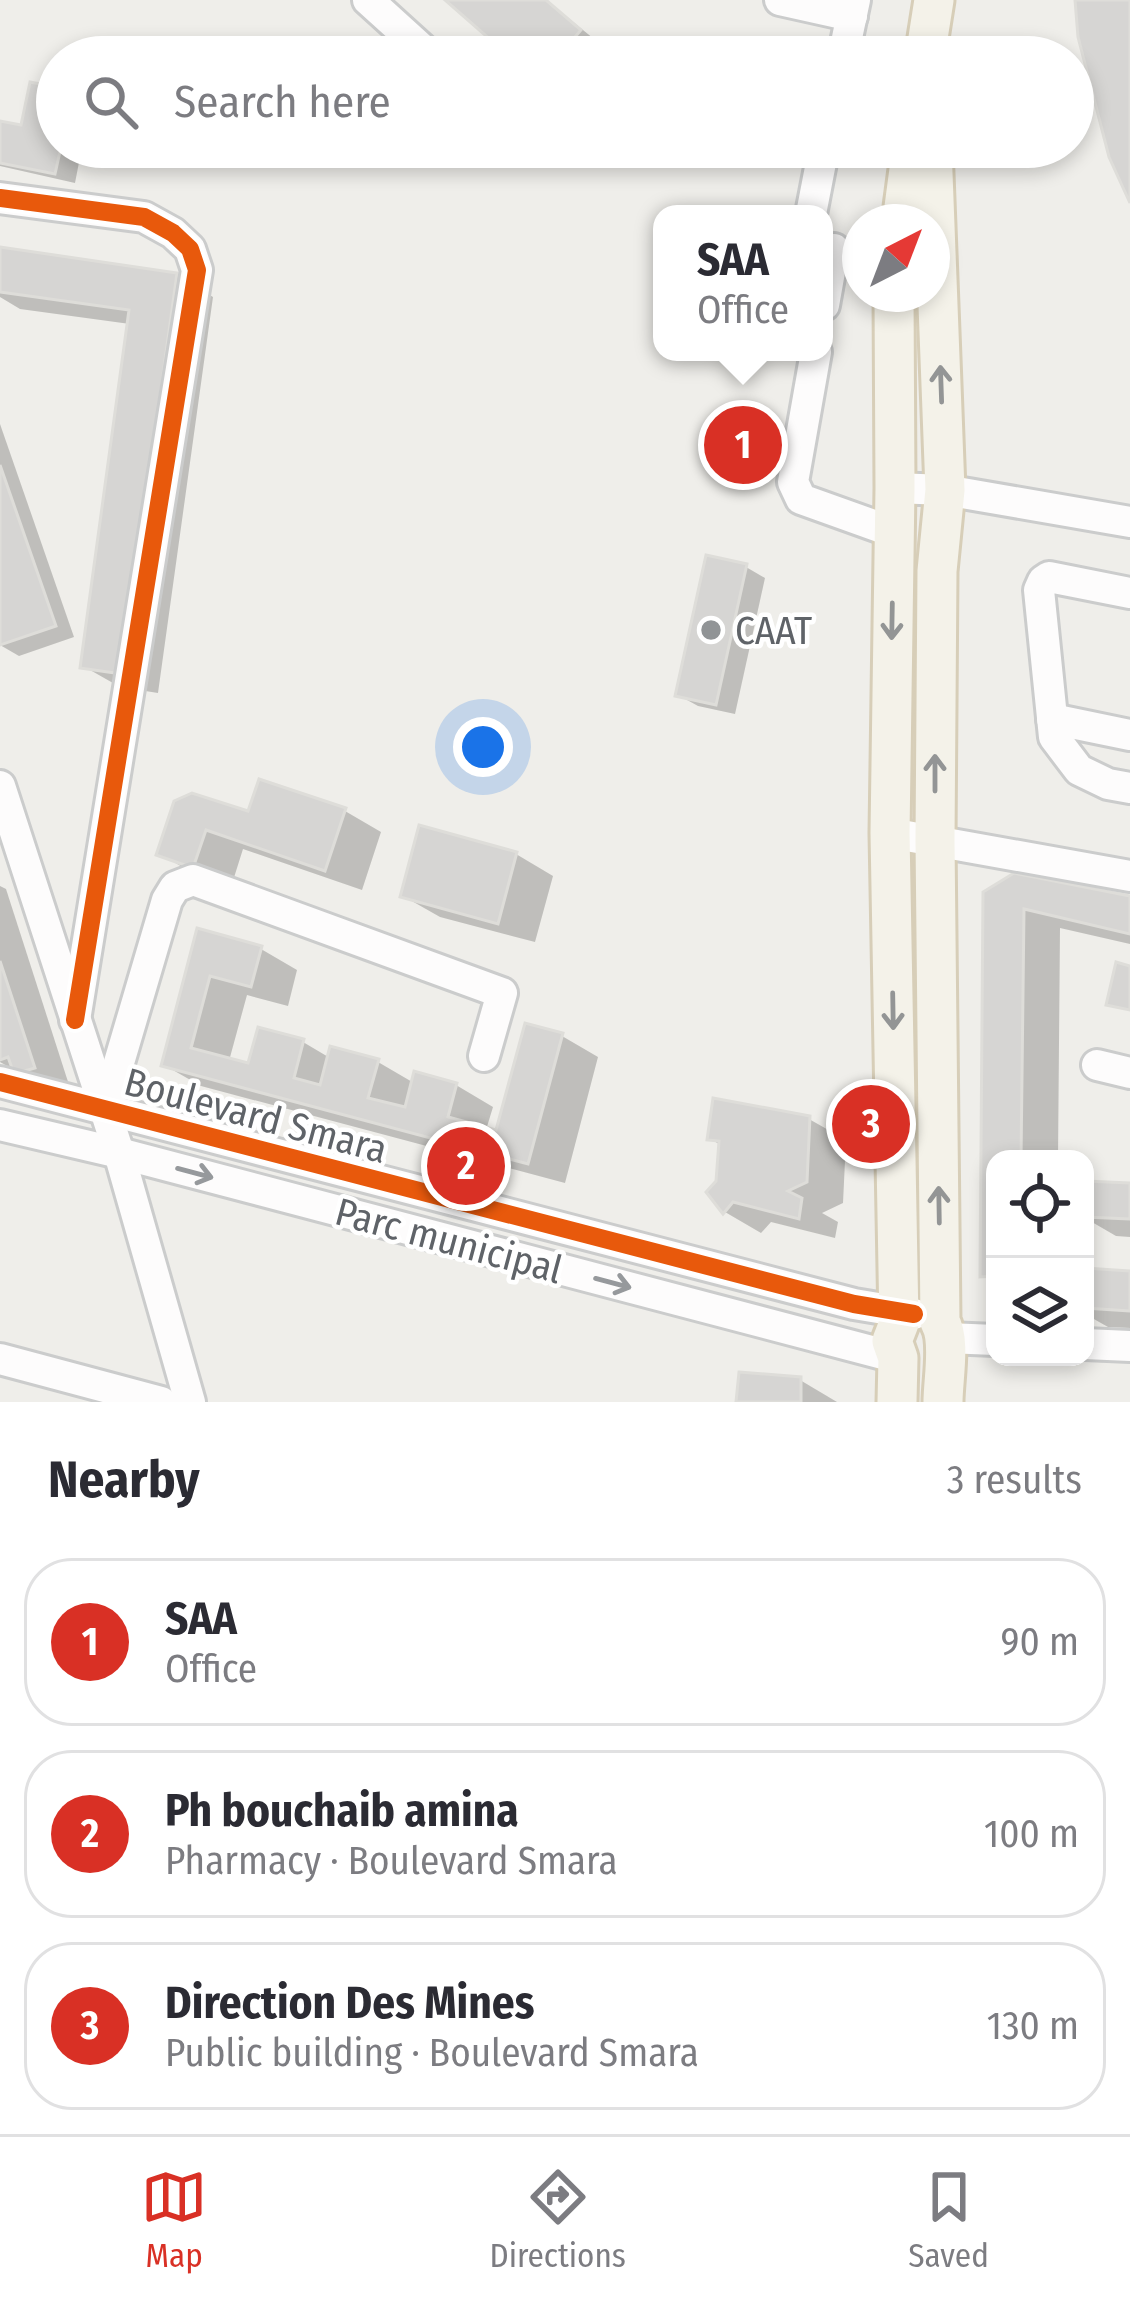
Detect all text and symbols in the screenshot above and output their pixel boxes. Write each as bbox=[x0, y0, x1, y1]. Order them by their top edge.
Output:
search box bbox=[36, 36, 1094, 168]
icon: search bbox=[78, 69, 144, 135]
text: Search here bbox=[174, 75, 391, 129]
north arrow bbox=[842, 204, 950, 312]
popup bbox=[653, 205, 833, 361]
text: SAA bbox=[697, 233, 769, 287]
text: Office bbox=[697, 287, 789, 333]
one-way arrow bbox=[929, 365, 952, 404]
pin: 1 bbox=[704, 400, 782, 490]
one-way arrow bbox=[881, 601, 904, 640]
place label: CAAT bbox=[735, 608, 812, 654]
marker: CAAT bbox=[698, 617, 724, 643]
your location bbox=[453, 717, 513, 777]
one-way arrow bbox=[924, 754, 947, 793]
one-way arrow bbox=[882, 991, 905, 1030]
street label: Boulevard Smara bbox=[119, 1059, 392, 1173]
pin: 3 bbox=[832, 1079, 910, 1169]
pin: 2 bbox=[427, 1121, 505, 1211]
map controls bbox=[986, 1150, 1094, 1366]
button: locate bbox=[986, 1150, 1094, 1258]
one-way arrow bbox=[175, 1164, 213, 1186]
one-way arrow bbox=[927, 1186, 950, 1225]
street label: Parc municipal bbox=[330, 1189, 567, 1293]
button: layers bbox=[986, 1258, 1094, 1366]
one-way arrow bbox=[593, 1273, 631, 1295]
text: Nearby bbox=[48, 1449, 200, 1511]
text: 3 results bbox=[947, 1457, 1082, 1503]
text: SAA bbox=[165, 1592, 237, 1646]
text: 1 bbox=[82, 1619, 98, 1665]
text: 90 m bbox=[1001, 1619, 1079, 1665]
text: Office bbox=[165, 1646, 257, 1692]
text: Ph bouchaib amina bbox=[165, 1784, 519, 1838]
text: 2 bbox=[81, 1811, 99, 1857]
text: 100 m bbox=[984, 1811, 1079, 1857]
text: Pharmacy · Boulevard Smara bbox=[165, 1838, 618, 1884]
text: Direction Des Mines bbox=[165, 1976, 534, 2030]
text: 3 bbox=[81, 2003, 99, 2049]
text: 130 m bbox=[987, 2003, 1079, 2049]
text: Public building · Boulevard Smara bbox=[165, 2030, 699, 2076]
tab: Map bbox=[141, 2164, 207, 2276]
tab: Directions bbox=[489, 2164, 626, 2276]
tab: Saved bbox=[908, 2164, 989, 2276]

